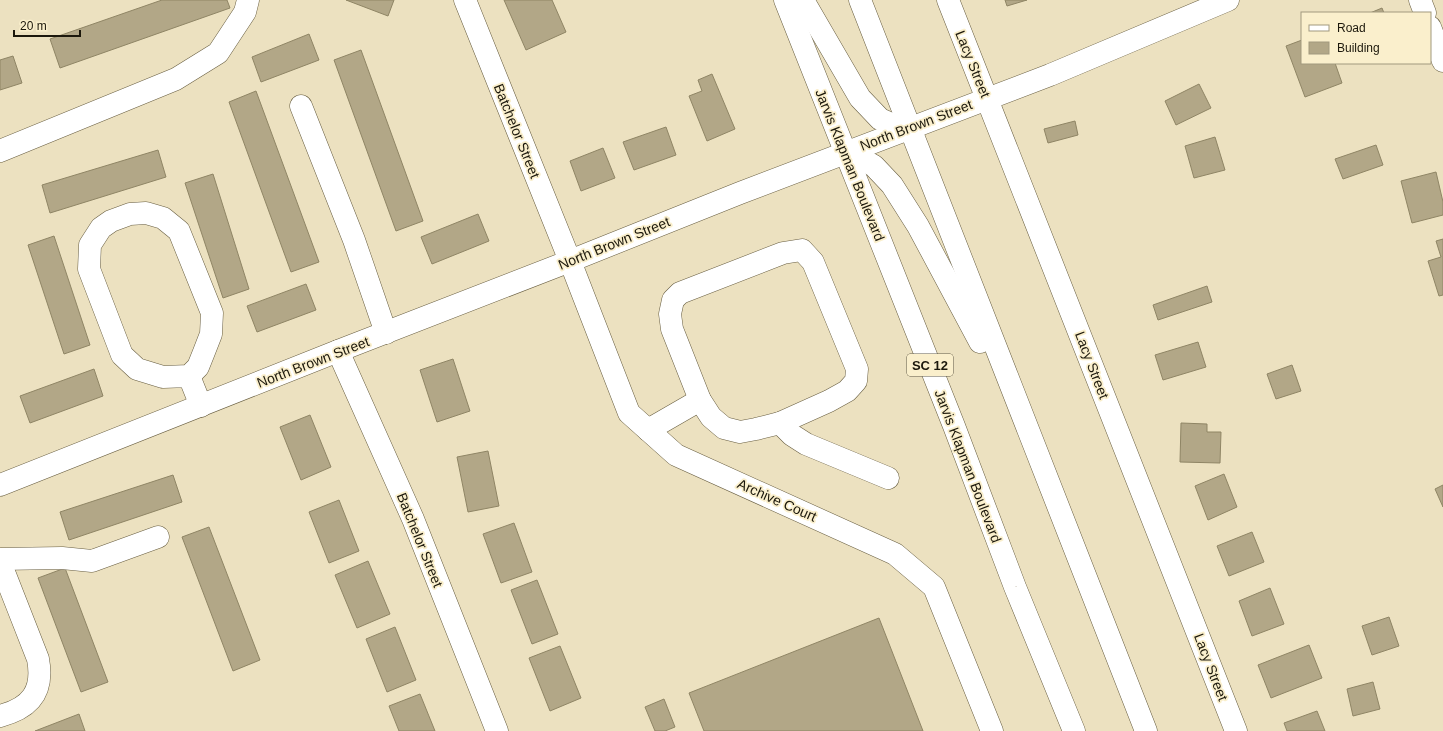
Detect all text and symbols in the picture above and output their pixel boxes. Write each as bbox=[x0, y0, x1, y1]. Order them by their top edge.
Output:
scale bar bbox=[14, 12, 80, 38]
legend bbox=[1301, 12, 1431, 64]
text: 20 m bbox=[20, 19, 47, 33]
text: Road bbox=[1337, 21, 1366, 35]
street label: Lacy Street bbox=[952, 28, 994, 100]
text: Building bbox=[1337, 41, 1380, 55]
street label: Batchelor Street bbox=[491, 81, 543, 181]
street label: Jarvis Klapman Boulevard bbox=[812, 87, 888, 243]
street label: North Brown Street bbox=[858, 96, 975, 154]
street label: North Brown Street bbox=[556, 213, 672, 273]
street label: Lacy Street bbox=[1072, 329, 1112, 401]
street label: North Brown Street bbox=[255, 333, 372, 391]
road number: SC 12 bbox=[907, 354, 953, 376]
street label: Jarvis Klapman Boulevard bbox=[931, 387, 1005, 545]
street label: Archive Court bbox=[735, 475, 819, 525]
street label: Batchelor Street bbox=[394, 490, 446, 590]
street label: Lacy Street bbox=[1191, 631, 1231, 703]

